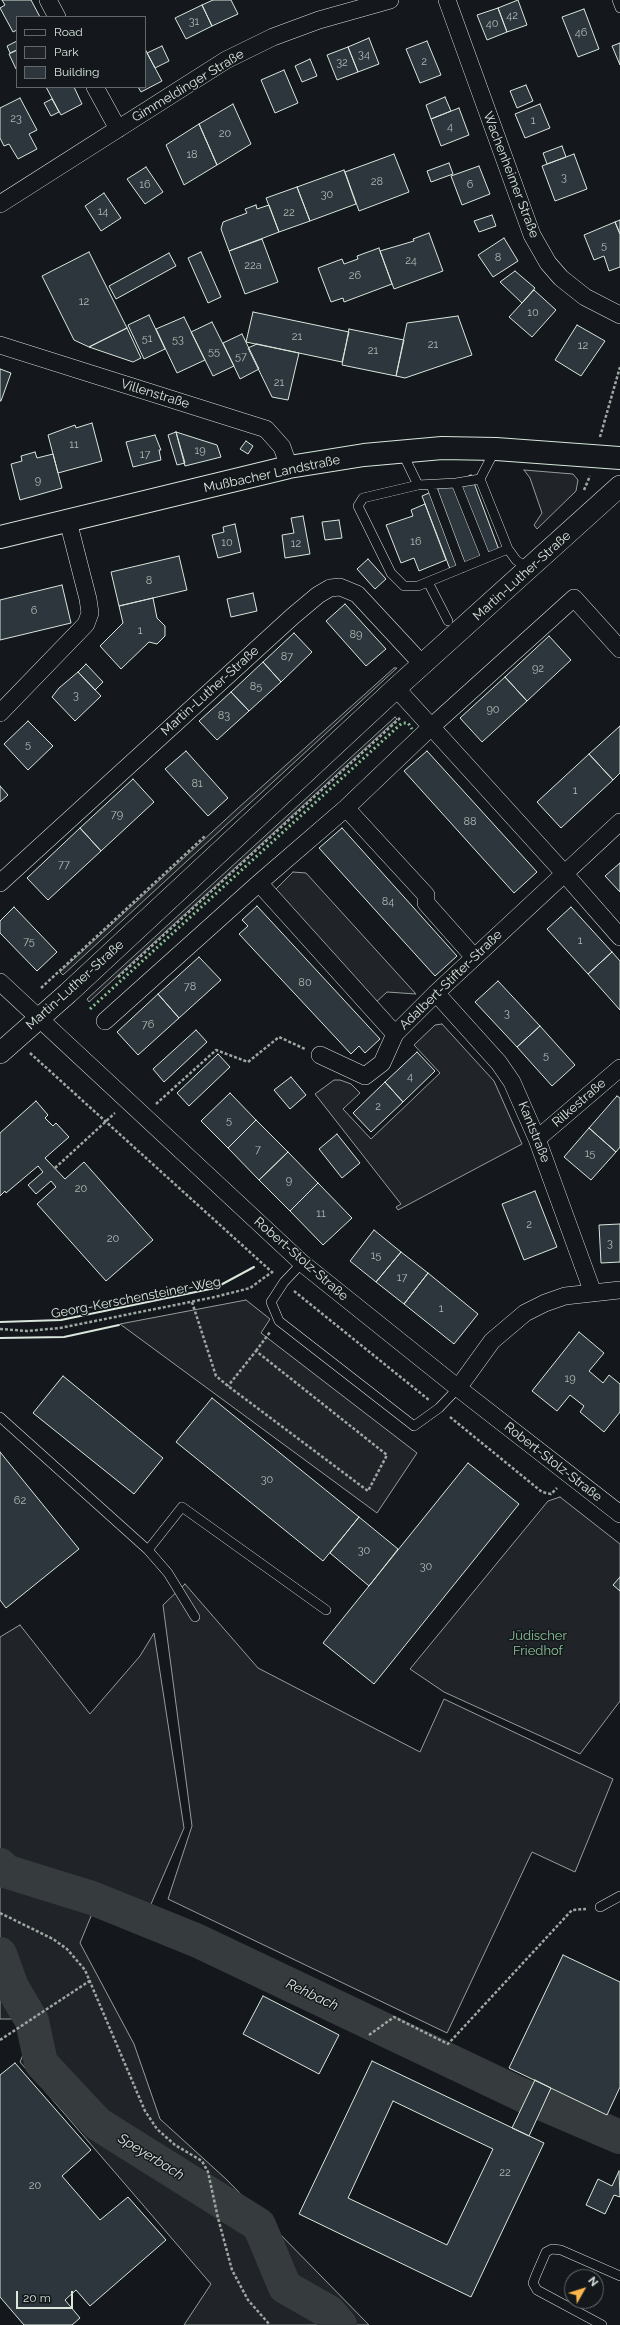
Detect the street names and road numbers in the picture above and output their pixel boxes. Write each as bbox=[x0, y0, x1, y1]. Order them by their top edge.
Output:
street label: Gimmeldinger Straße bbox=[129, 46, 247, 126]
street label: Wachenheimer Straße bbox=[480, 110, 542, 240]
street label: Villenstraße bbox=[119, 376, 191, 412]
street label: Mußbacher Landstraße bbox=[202, 452, 342, 496]
street label: Martin-Luther-Straße bbox=[470, 528, 574, 624]
street label: Martin-Luther-Straße bbox=[158, 643, 262, 739]
street label: Adalbert-Stifter-Straße bbox=[396, 927, 506, 1033]
street label: Martin-Luther-Straße bbox=[23, 937, 127, 1033]
street label: Rilkestraße bbox=[549, 1075, 609, 1131]
street label: Kantstraße bbox=[515, 1099, 553, 1165]
street label: Robert-Stolz-Straße bbox=[251, 1214, 351, 1304]
street label: Georg-Kerschensteiner-Weg bbox=[50, 1274, 222, 1322]
street label: Robert-Stolz-Straße bbox=[501, 1419, 605, 1505]

